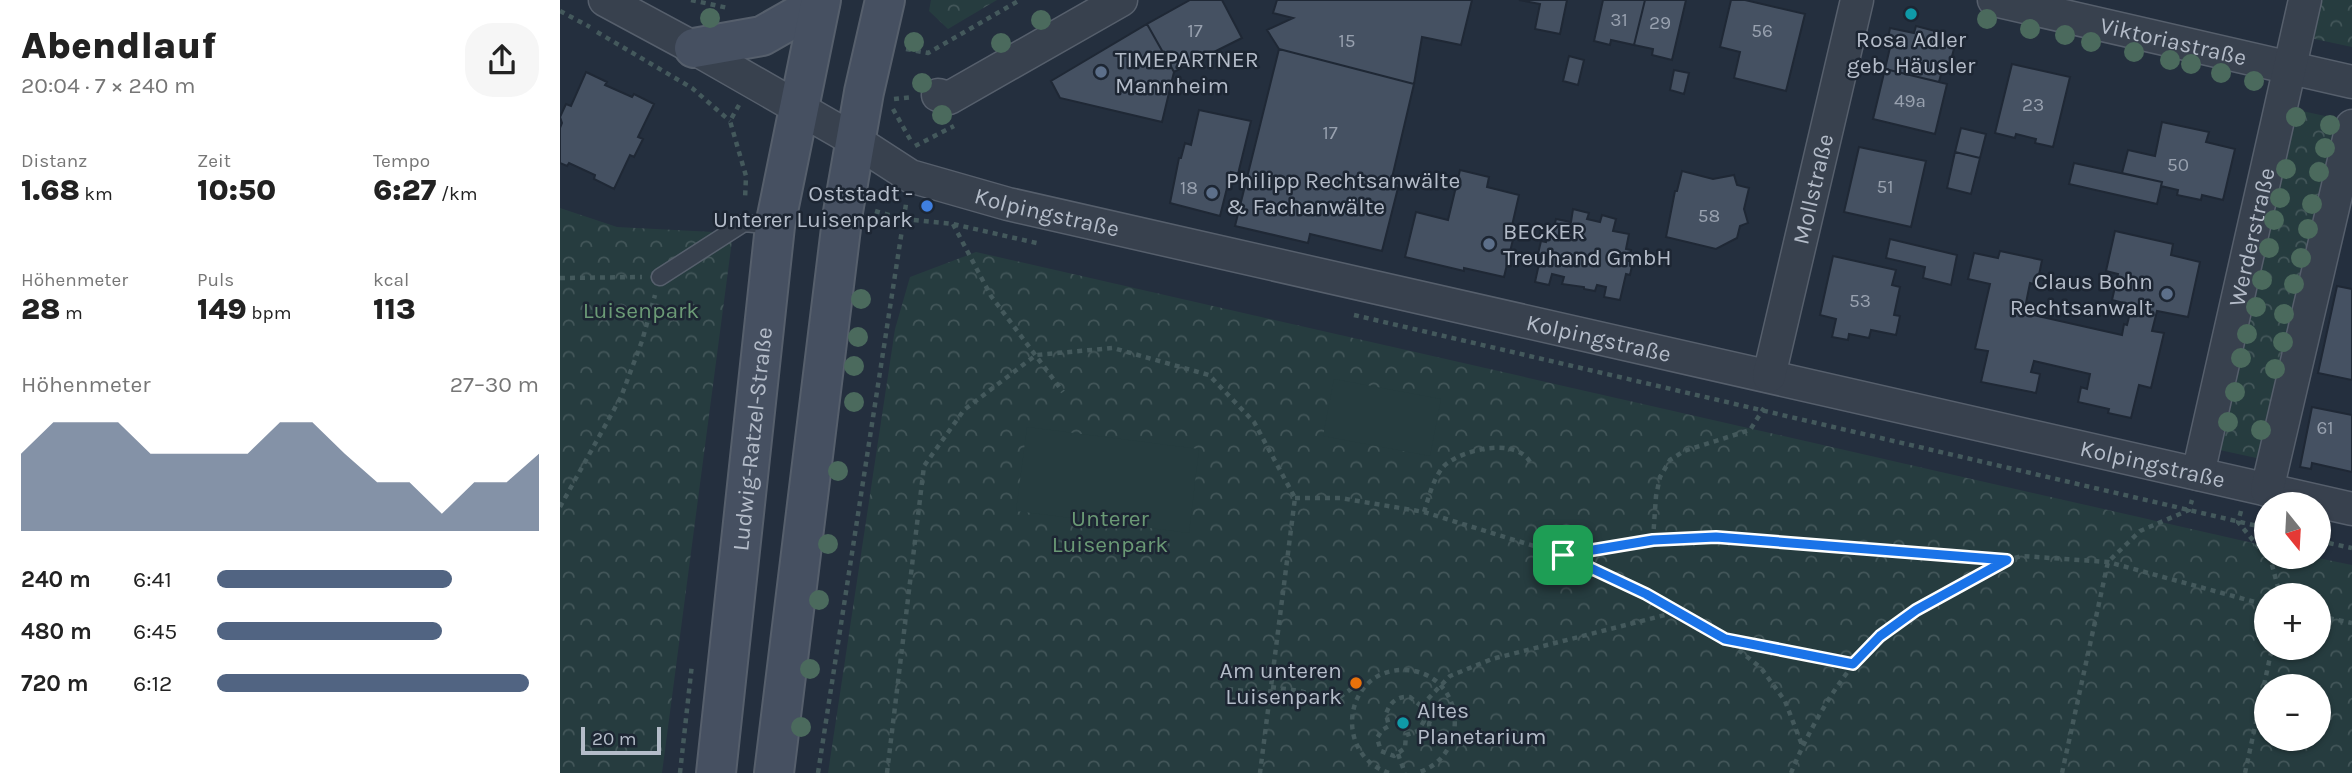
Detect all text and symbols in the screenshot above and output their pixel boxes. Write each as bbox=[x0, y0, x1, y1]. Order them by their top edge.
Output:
marker: Rosa Adler geb. Häusler bbox=[1903, 6, 1919, 22]
house number: 31 bbox=[1610, 9, 1628, 31]
street label: Viktoriastraße bbox=[2097, 11, 2249, 71]
house number: 29 bbox=[1649, 12, 1671, 34]
house number: 17 bbox=[1187, 20, 1203, 42]
house number: 56 bbox=[1751, 20, 1773, 42]
text: Abendlauf bbox=[21, 23, 216, 68]
button: share bbox=[465, 23, 539, 97]
place label: Rosa Adler geb. Häusler bbox=[1847, 26, 1976, 79]
house number: 15 bbox=[1338, 30, 1356, 52]
place label: TIMEPARTNER Mannheim bbox=[1115, 46, 1259, 99]
marker: TIMEPARTNER Mannheim bbox=[1093, 64, 1109, 80]
text: 20:04 · 7 × 240 m bbox=[21, 72, 195, 99]
house number: 49a bbox=[1894, 90, 1926, 112]
house number: 23 bbox=[2022, 94, 2044, 116]
house number: 17 bbox=[1322, 122, 1338, 144]
street label: Mollstraße bbox=[1787, 131, 1839, 247]
text: Distanz bbox=[21, 150, 87, 172]
text: Zeit bbox=[197, 150, 231, 172]
text: Tempo bbox=[373, 150, 430, 172]
house number: 50 bbox=[2167, 154, 2189, 176]
street label: Werderstraße bbox=[2223, 165, 2280, 309]
place label: Philipp Rechtsanwälte & Fachanwälte bbox=[1226, 167, 1460, 220]
text: 1.68 bbox=[21, 172, 80, 208]
text: 10:50 bbox=[197, 172, 276, 208]
text: 6:27 bbox=[373, 172, 436, 208]
house number: 51 bbox=[1876, 176, 1894, 198]
house number: 18 bbox=[1180, 177, 1198, 199]
place label: Oststadt - Unterer Luisenpark bbox=[713, 180, 913, 233]
street label: Kolpingstraße bbox=[971, 182, 1122, 242]
text: km bbox=[80, 183, 113, 205]
text: /km bbox=[436, 183, 478, 205]
marker: Philipp Rechtsanwälte & Fachanwälte bbox=[1204, 185, 1220, 201]
marker: Oststadt - Unterer Luisenpark bbox=[919, 198, 935, 214]
house number: 58 bbox=[1698, 205, 1720, 227]
place label: BECKER Treuhand GmbH bbox=[1503, 218, 1672, 271]
marker: BECKER Treuhand GmbH bbox=[1481, 236, 1497, 252]
place label: Claus Bohn Rechtsanwalt bbox=[2010, 268, 2153, 321]
text: Höhenmeter bbox=[21, 269, 128, 291]
text: Puls bbox=[197, 269, 234, 291]
text: kcal bbox=[373, 269, 409, 291]
marker: Claus Bohn Rechtsanwalt bbox=[2159, 286, 2175, 302]
house number: 53 bbox=[1849, 290, 1871, 312]
text: 28 bbox=[21, 291, 60, 327]
text: 149 bbox=[197, 291, 247, 327]
text: 113 bbox=[373, 291, 416, 327]
park label: Luisenpark bbox=[583, 297, 699, 324]
text: m bbox=[60, 302, 83, 324]
text: bpm bbox=[247, 302, 291, 324]
street label: Kolpingstraße bbox=[1524, 309, 1674, 368]
street label: Ludwig-Ratzel-Straße bbox=[727, 326, 778, 552]
text: Höhenmeter bbox=[21, 371, 151, 398]
text: 27–30 m bbox=[450, 371, 539, 398]
house number: 61 bbox=[2316, 417, 2334, 439]
street label: Kolpingstraße bbox=[2078, 434, 2228, 493]
north arrow bbox=[2254, 492, 2331, 569]
map controls bbox=[2254, 492, 2331, 751]
park label: Unterer Luisenpark bbox=[1052, 505, 1168, 558]
pin bbox=[1533, 525, 1593, 585]
icon: arrive bbox=[1544, 536, 1582, 574]
text: 240 m bbox=[21, 566, 91, 593]
text: 6:41 bbox=[133, 566, 172, 593]
button: + bbox=[2254, 583, 2331, 660]
text: 480 m bbox=[21, 618, 92, 645]
text: 6:45 bbox=[133, 618, 177, 645]
place label: Am unteren Luisenpark bbox=[1220, 657, 1342, 710]
text: 720 m bbox=[21, 670, 89, 697]
text: 6:12 bbox=[133, 670, 172, 697]
button: − bbox=[2254, 674, 2331, 751]
marker: Am unteren Luisenpark bbox=[1348, 675, 1364, 691]
place label: Altes Planetarium bbox=[1417, 697, 1546, 750]
marker: Altes Planetarium bbox=[1395, 715, 1411, 731]
scale bar bbox=[581, 724, 662, 756]
text: 20 m bbox=[592, 728, 637, 750]

